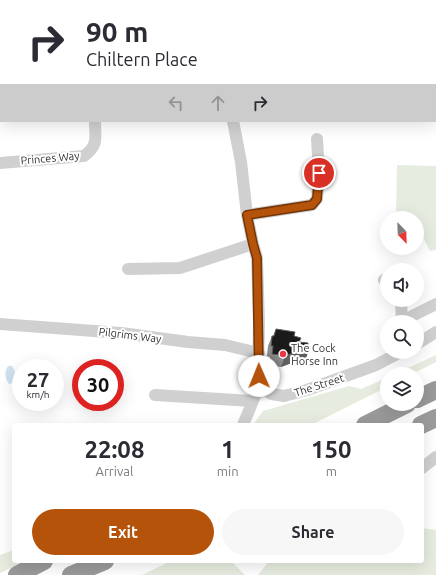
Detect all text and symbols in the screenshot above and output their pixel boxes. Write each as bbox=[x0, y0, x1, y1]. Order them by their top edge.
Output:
icon: right bbox=[20, 16, 72, 68]
text: 90 m bbox=[86, 16, 148, 47]
text: Chiltern Place bbox=[86, 49, 198, 69]
icon: left bbox=[165, 92, 187, 114]
icon: ahead bbox=[207, 92, 229, 114]
icon: right bbox=[249, 92, 271, 114]
street label: Princes Way bbox=[20, 149, 81, 167]
pin bbox=[302, 156, 336, 190]
icon: arrive bbox=[308, 162, 330, 184]
north arrow bbox=[380, 211, 424, 255]
map controls bbox=[380, 211, 424, 411]
button: sound bbox=[380, 263, 424, 307]
button: search bbox=[380, 315, 424, 359]
street label: Pilgrims Way bbox=[98, 325, 163, 345]
place label: The Cock Horse Inn bbox=[291, 342, 338, 367]
marker: The Cock Horse Inn bbox=[278, 349, 288, 359]
position arrow bbox=[238, 355, 280, 397]
speed limit sign: 30 bbox=[72, 359, 124, 411]
button: layers bbox=[380, 367, 424, 411]
text: 27 bbox=[27, 368, 49, 391]
street label: The Street bbox=[293, 371, 346, 399]
text: km/h bbox=[26, 389, 50, 400]
text: 22:08 bbox=[84, 436, 144, 463]
text: 1 bbox=[221, 436, 234, 463]
text: 150 bbox=[311, 436, 352, 463]
text: Arrival bbox=[95, 464, 133, 478]
text: min bbox=[217, 464, 239, 478]
text: m bbox=[326, 464, 337, 478]
button: Exit bbox=[32, 509, 214, 555]
button: Share bbox=[222, 509, 404, 555]

